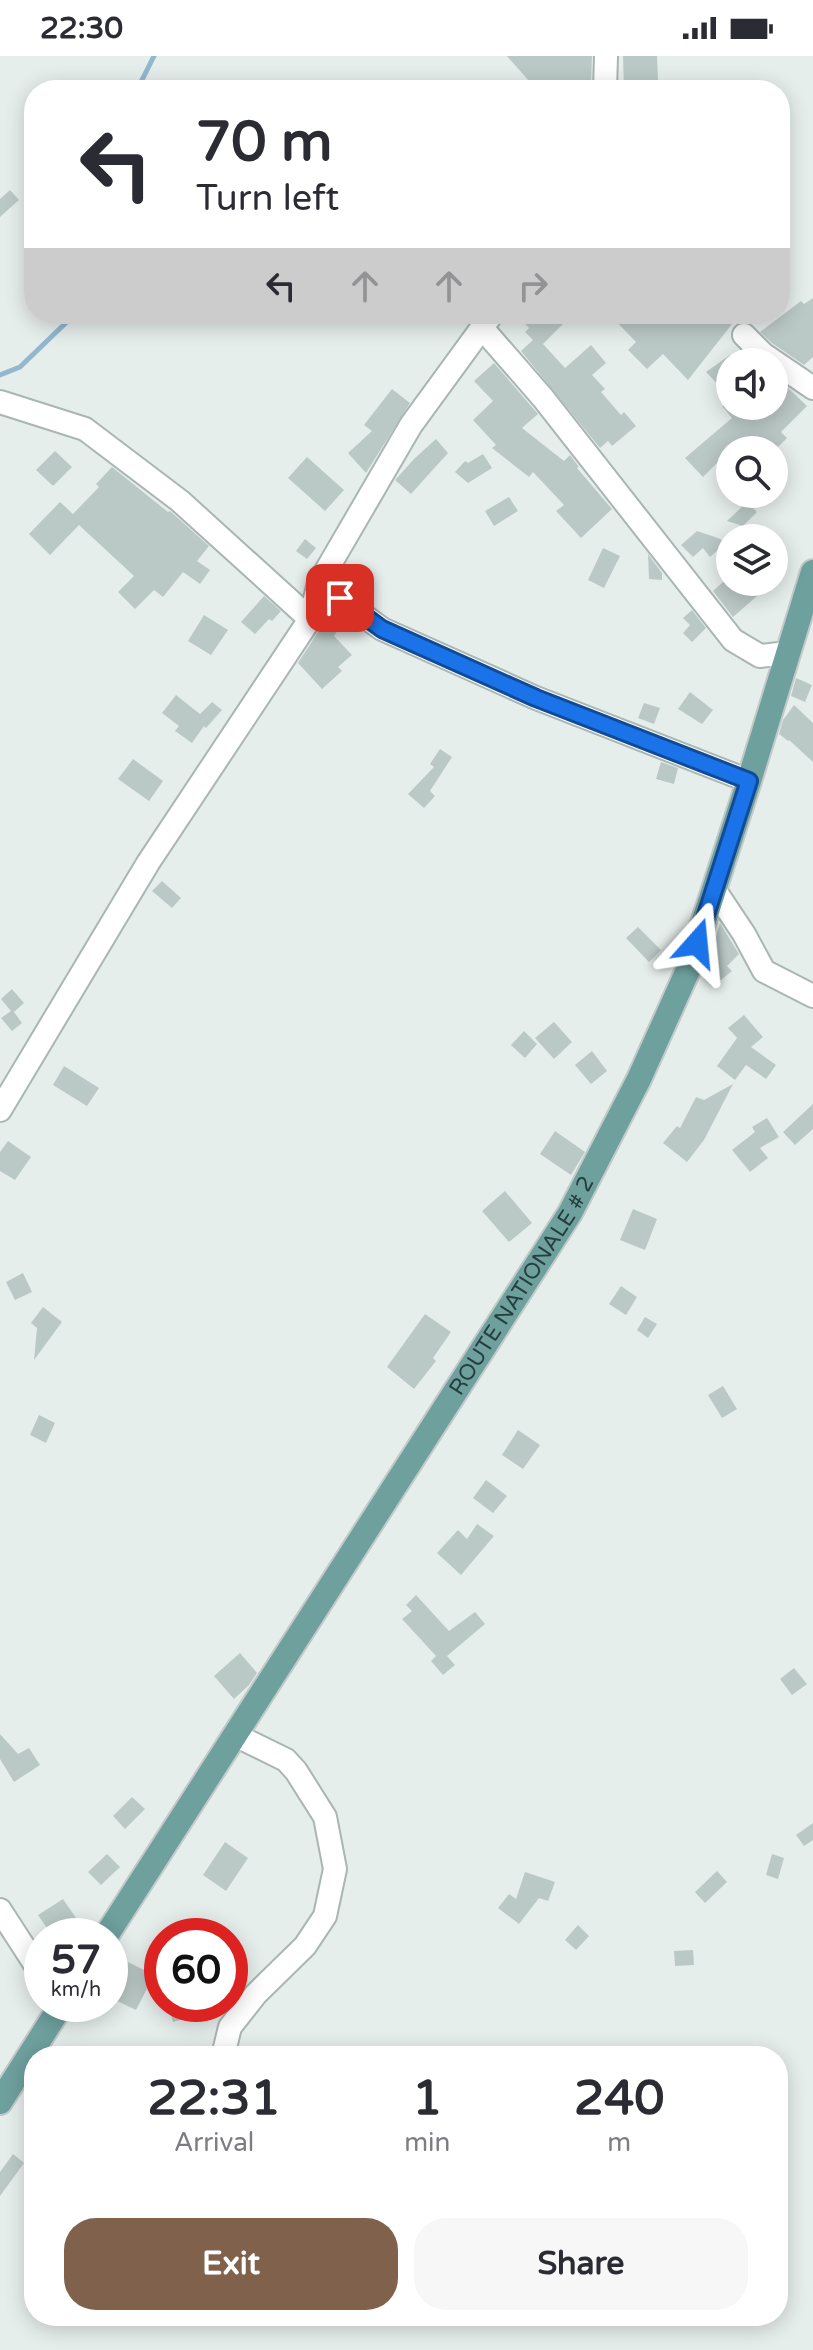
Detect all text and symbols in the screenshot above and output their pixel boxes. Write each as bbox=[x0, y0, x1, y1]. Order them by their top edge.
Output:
text: 22:30 bbox=[40, 10, 123, 47]
text: 70 m bbox=[196, 109, 332, 176]
icon: left bbox=[64, 112, 168, 216]
text: Turn left bbox=[196, 177, 339, 220]
icon: left bbox=[259, 264, 303, 308]
icon: ahead bbox=[343, 264, 387, 308]
icon: ahead bbox=[427, 264, 471, 308]
icon: right bbox=[511, 264, 555, 308]
map controls bbox=[716, 348, 788, 596]
button: sound bbox=[716, 348, 788, 420]
button: search bbox=[716, 436, 788, 508]
button: layers bbox=[716, 524, 788, 596]
pin bbox=[306, 564, 374, 632]
icon: arrive bbox=[318, 576, 362, 620]
position arrow bbox=[655, 901, 739, 985]
street label: ROUTE NATIONALE # 2 bbox=[444, 1172, 600, 1400]
speed limit sign: 60 bbox=[144, 1918, 248, 2022]
text: 57 bbox=[51, 1936, 101, 1984]
text: km/h bbox=[51, 1978, 101, 2002]
text: 22:31 bbox=[148, 2070, 281, 2128]
text: 1 bbox=[412, 2070, 442, 2128]
text: 240 bbox=[574, 2070, 664, 2128]
text: Arrival bbox=[174, 2127, 254, 2158]
text: min bbox=[404, 2127, 450, 2158]
text: m bbox=[607, 2127, 631, 2158]
button: Exit bbox=[64, 2218, 398, 2310]
button: Share bbox=[414, 2218, 748, 2310]

